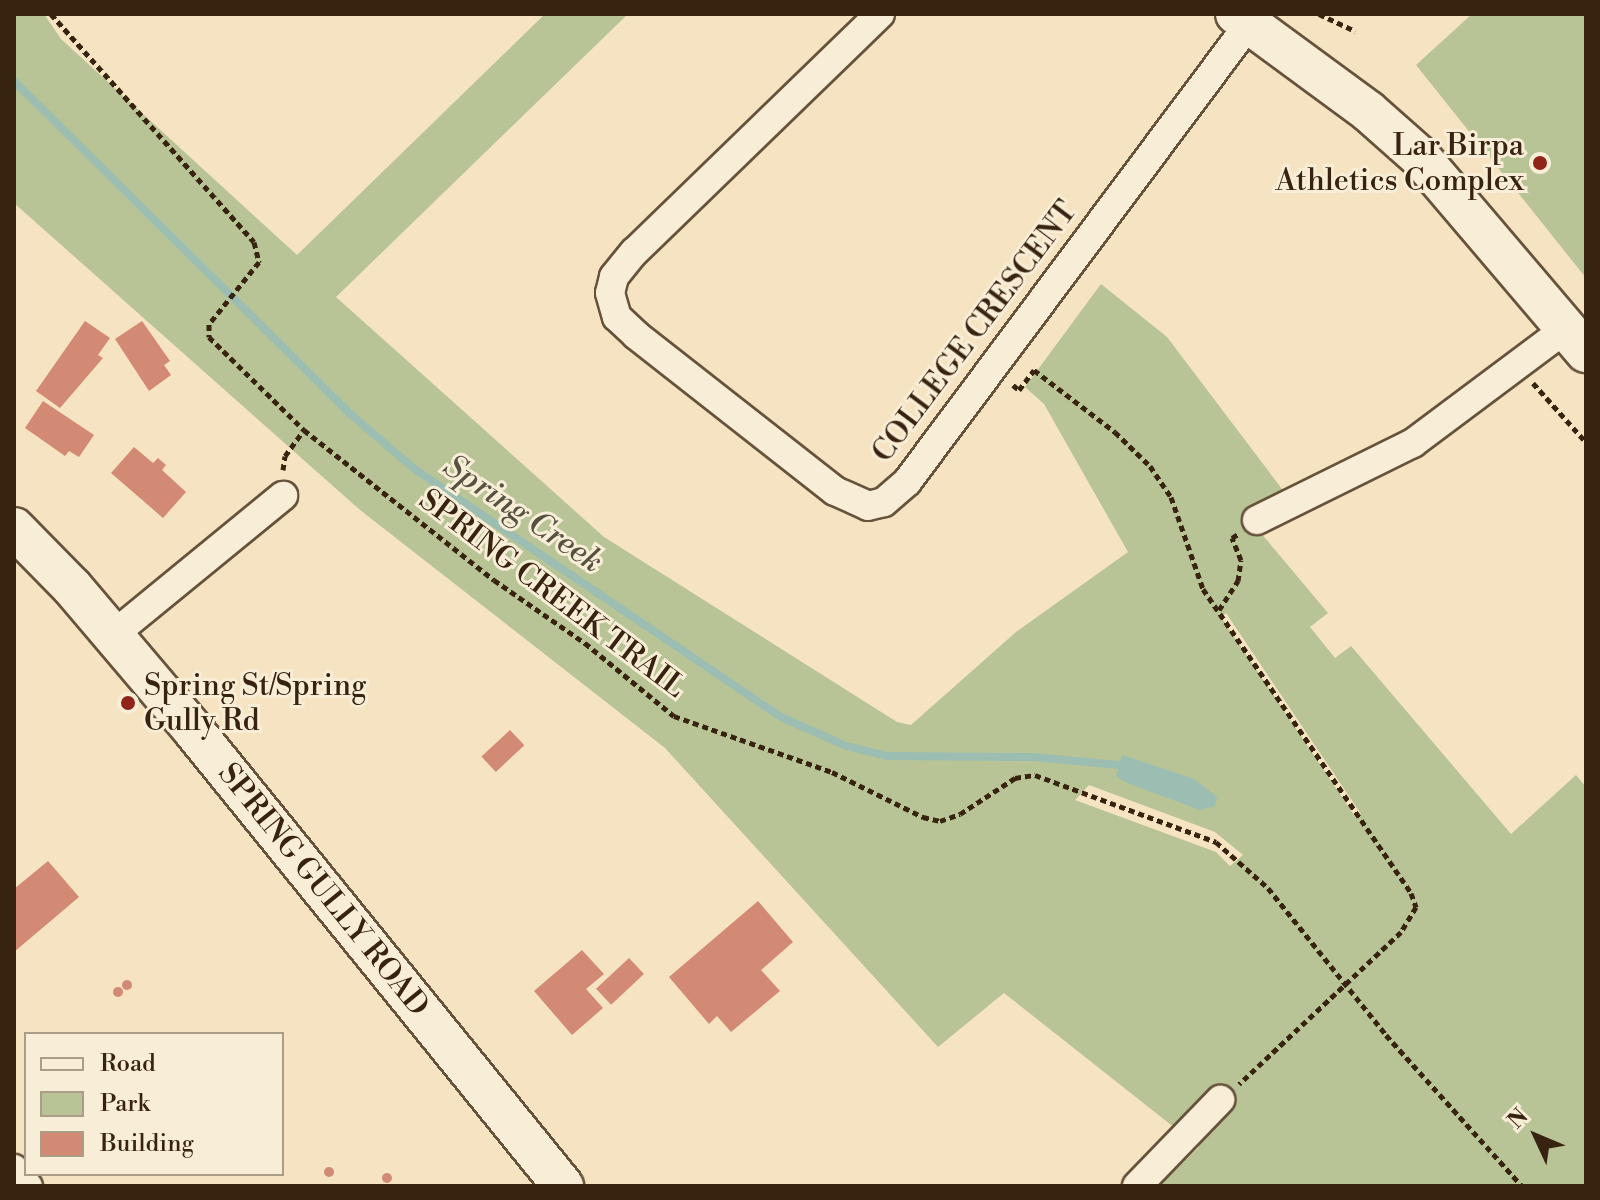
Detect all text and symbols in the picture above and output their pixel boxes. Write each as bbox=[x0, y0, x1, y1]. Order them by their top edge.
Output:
place label: Lar Birpa Athletics Complex bbox=[1275, 128, 1524, 198]
marker: Lar Birpa Athletics Complex bbox=[1531, 154, 1549, 172]
street label: COLLEGE CRESCENT bbox=[865, 194, 1085, 470]
water label: Spring Creek bbox=[436, 447, 610, 581]
street label: SPRING CREEK TRAIL bbox=[412, 482, 692, 706]
place label: Spring St/Spring Gully Rd bbox=[144, 668, 367, 738]
marker: Spring St/Spring Gully Rd bbox=[119, 694, 137, 712]
street label: SPRING GULLY ROAD bbox=[210, 756, 436, 1024]
legend bbox=[24, 1032, 284, 1176]
text: Road bbox=[100, 1049, 156, 1079]
text: Park bbox=[100, 1089, 150, 1119]
north arrow bbox=[1496, 1096, 1576, 1176]
text: N bbox=[1503, 1103, 1534, 1135]
text: Building bbox=[100, 1129, 194, 1159]

